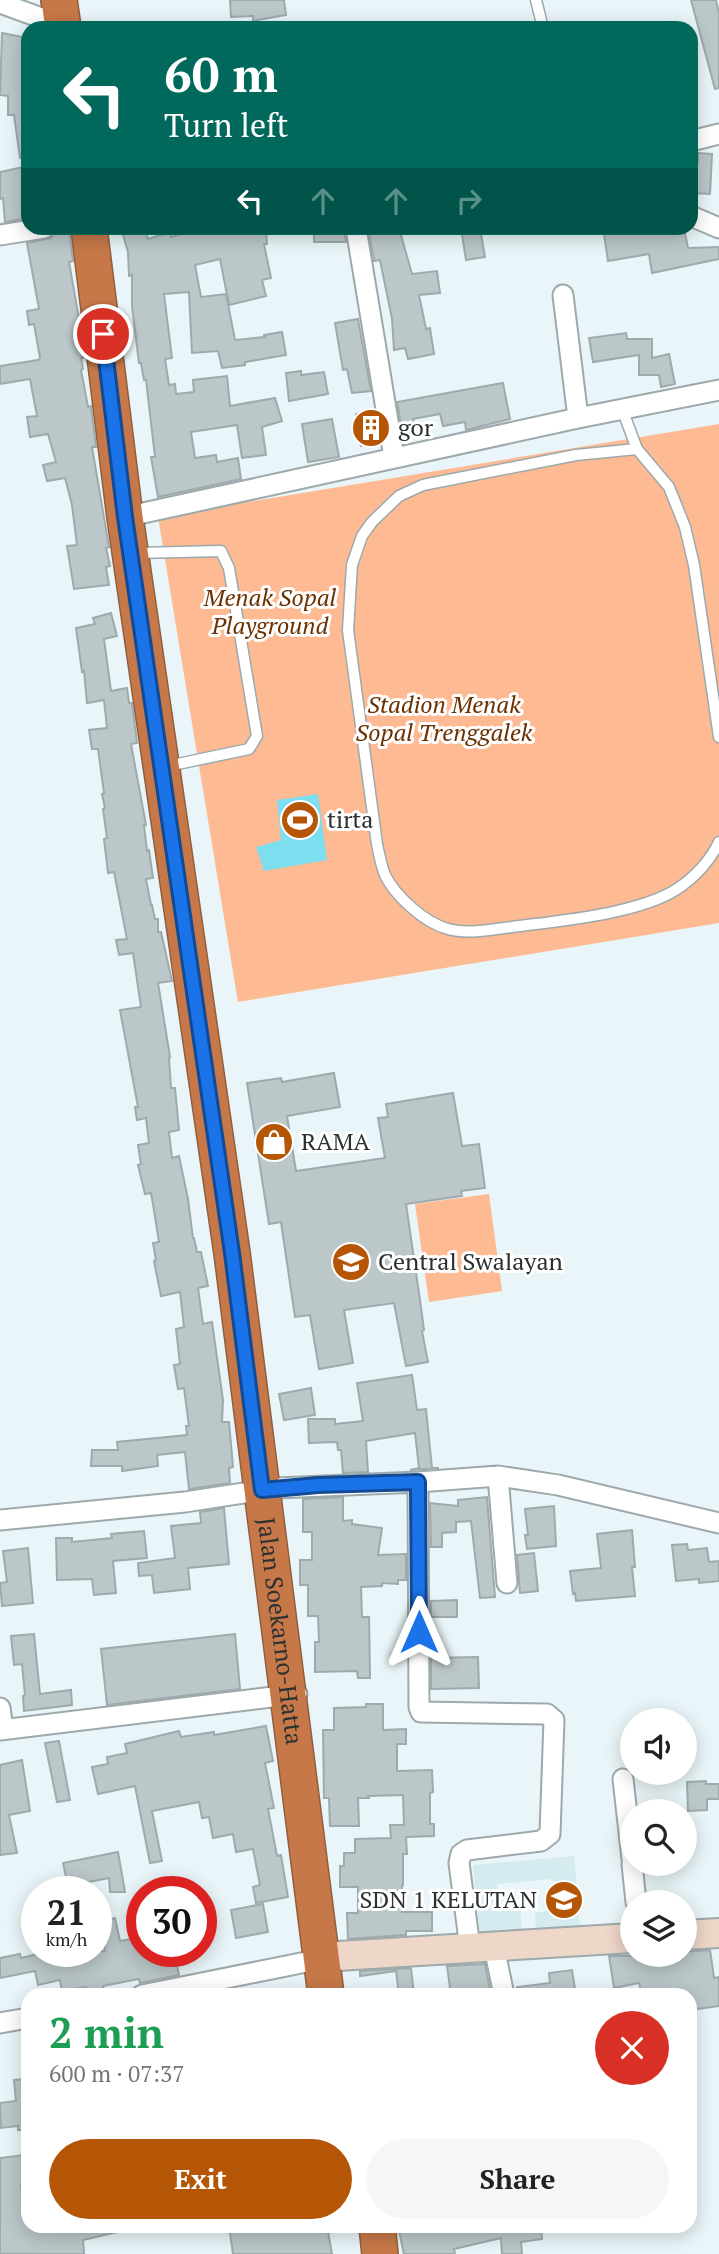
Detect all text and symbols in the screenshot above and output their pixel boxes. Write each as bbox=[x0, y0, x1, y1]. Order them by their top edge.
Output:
text: 60 m bbox=[164, 41, 278, 106]
icon: left bbox=[49, 49, 140, 140]
text: Turn left bbox=[164, 104, 288, 146]
icon: left bbox=[231, 182, 269, 220]
icon: ahead bbox=[304, 182, 342, 220]
icon: ahead bbox=[377, 182, 415, 220]
icon: right bbox=[450, 182, 488, 220]
pin bbox=[73, 304, 133, 364]
icon: arrive bbox=[84, 315, 122, 353]
building icon: gor bbox=[350, 407, 392, 449]
place label: gor bbox=[398, 411, 434, 443]
park label: Menak Sopal Playground bbox=[203, 581, 336, 641]
park label: Stadion Menak Sopal Trenggalek bbox=[356, 688, 533, 748]
sports icon: tirta bbox=[279, 799, 321, 841]
place label: tirta bbox=[327, 803, 373, 835]
shop icon: RAMA bbox=[253, 1121, 295, 1163]
place label: RAMA bbox=[301, 1125, 370, 1157]
school or university icon: Central Swalayan bbox=[330, 1241, 372, 1283]
place label: Central Swalayan bbox=[378, 1245, 563, 1277]
street label: Jalan Soekarno-Hatta bbox=[251, 1515, 311, 1747]
position arrow bbox=[382, 1595, 456, 1669]
map controls bbox=[620, 1708, 697, 1967]
button: sound bbox=[620, 1708, 697, 1785]
button: search bbox=[620, 1799, 697, 1876]
speed limit sign: 30 bbox=[126, 1876, 217, 1967]
school or university icon: SDN 1 KELUTAN bbox=[543, 1879, 585, 1921]
place label: SDN 1 KELUTAN bbox=[359, 1883, 537, 1915]
text: 21 bbox=[47, 1889, 86, 1935]
button: layers bbox=[620, 1890, 697, 1967]
text: km/h bbox=[46, 1927, 87, 1951]
text: 2 min bbox=[49, 2004, 164, 2060]
button: close bbox=[595, 2011, 669, 2085]
text: 600 m · 07:37 bbox=[49, 2058, 184, 2089]
button: Exit bbox=[49, 2139, 352, 2219]
button: Share bbox=[366, 2139, 669, 2219]

